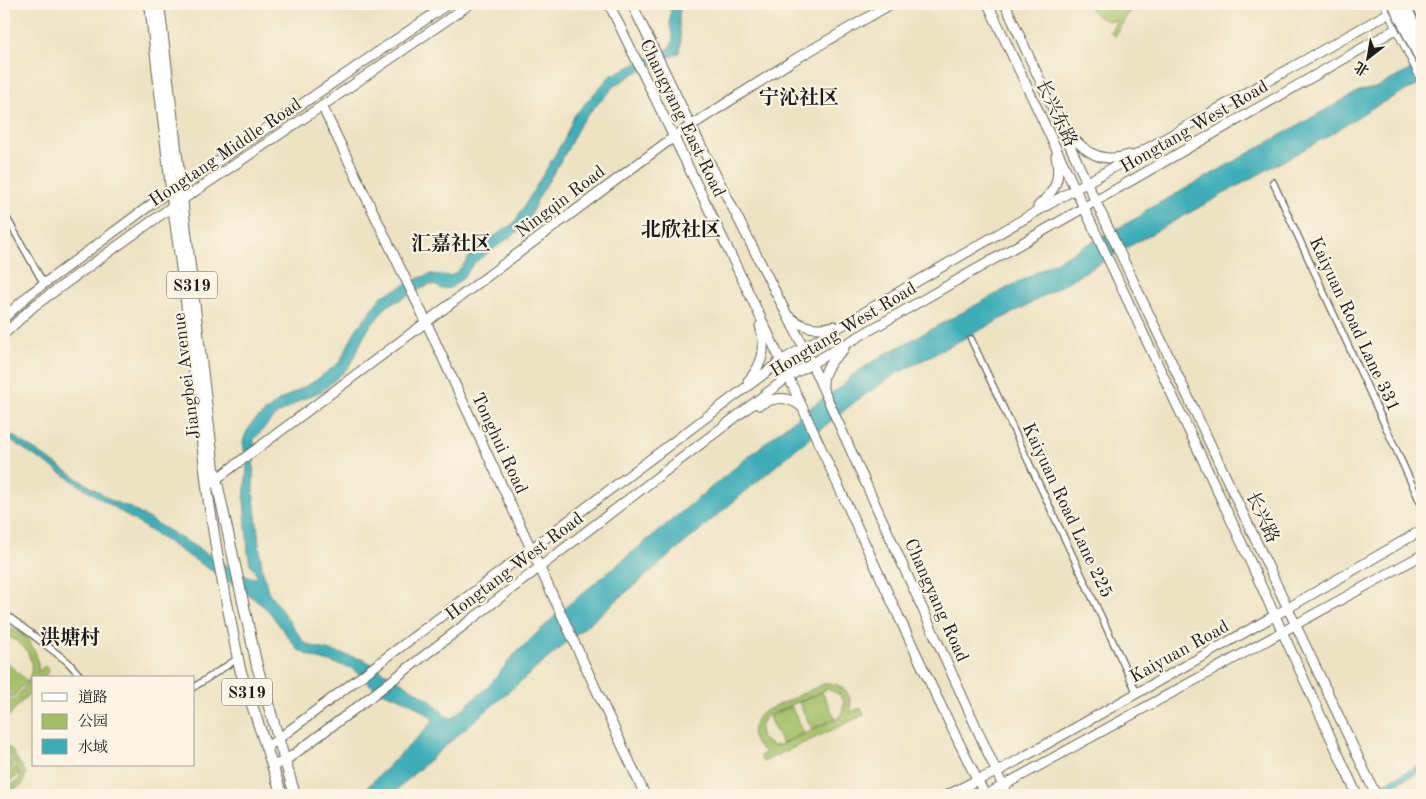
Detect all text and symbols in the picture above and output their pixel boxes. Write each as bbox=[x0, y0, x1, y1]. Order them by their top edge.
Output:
north arrow bbox=[1344, 32, 1394, 82]
street label: Changyang East Road bbox=[636, 37, 728, 200]
text: 北 bbox=[1352, 59, 1371, 79]
street label: 长兴东路 bbox=[1033, 76, 1081, 150]
street label: Hongtang West Road bbox=[1118, 77, 1271, 176]
district label: 宁沁社区 bbox=[759, 86, 839, 109]
street label: Hongtang Middle Road bbox=[146, 95, 305, 210]
street label: Ningqin Road bbox=[512, 162, 609, 241]
district label: 北欣社区 bbox=[641, 219, 721, 241]
district label: 汇嘉社区 bbox=[411, 233, 491, 255]
street label: Kaiyuan Road Lane 331 bbox=[1306, 234, 1403, 415]
road number: S319 bbox=[167, 272, 217, 298]
street label: Hongtang West Road bbox=[767, 279, 920, 381]
street label: Jiangbei Avenue bbox=[170, 312, 204, 440]
street label: Tonghui Road bbox=[468, 390, 530, 497]
street label: Kaiyuan Road Lane 225 bbox=[1019, 420, 1116, 601]
street label: 长兴路 bbox=[1243, 488, 1283, 546]
street label: Hongtang West Road bbox=[442, 509, 587, 624]
street label: Changyang Road bbox=[901, 536, 971, 665]
street label: Kaiyuan Road bbox=[1127, 617, 1232, 686]
district label: 洪塘村 bbox=[40, 626, 100, 649]
legend bbox=[32, 676, 195, 766]
road number: S319 bbox=[222, 679, 272, 706]
text: 道路 bbox=[78, 689, 108, 706]
text: 公园 bbox=[78, 713, 108, 730]
text: 水域 bbox=[78, 739, 108, 756]

